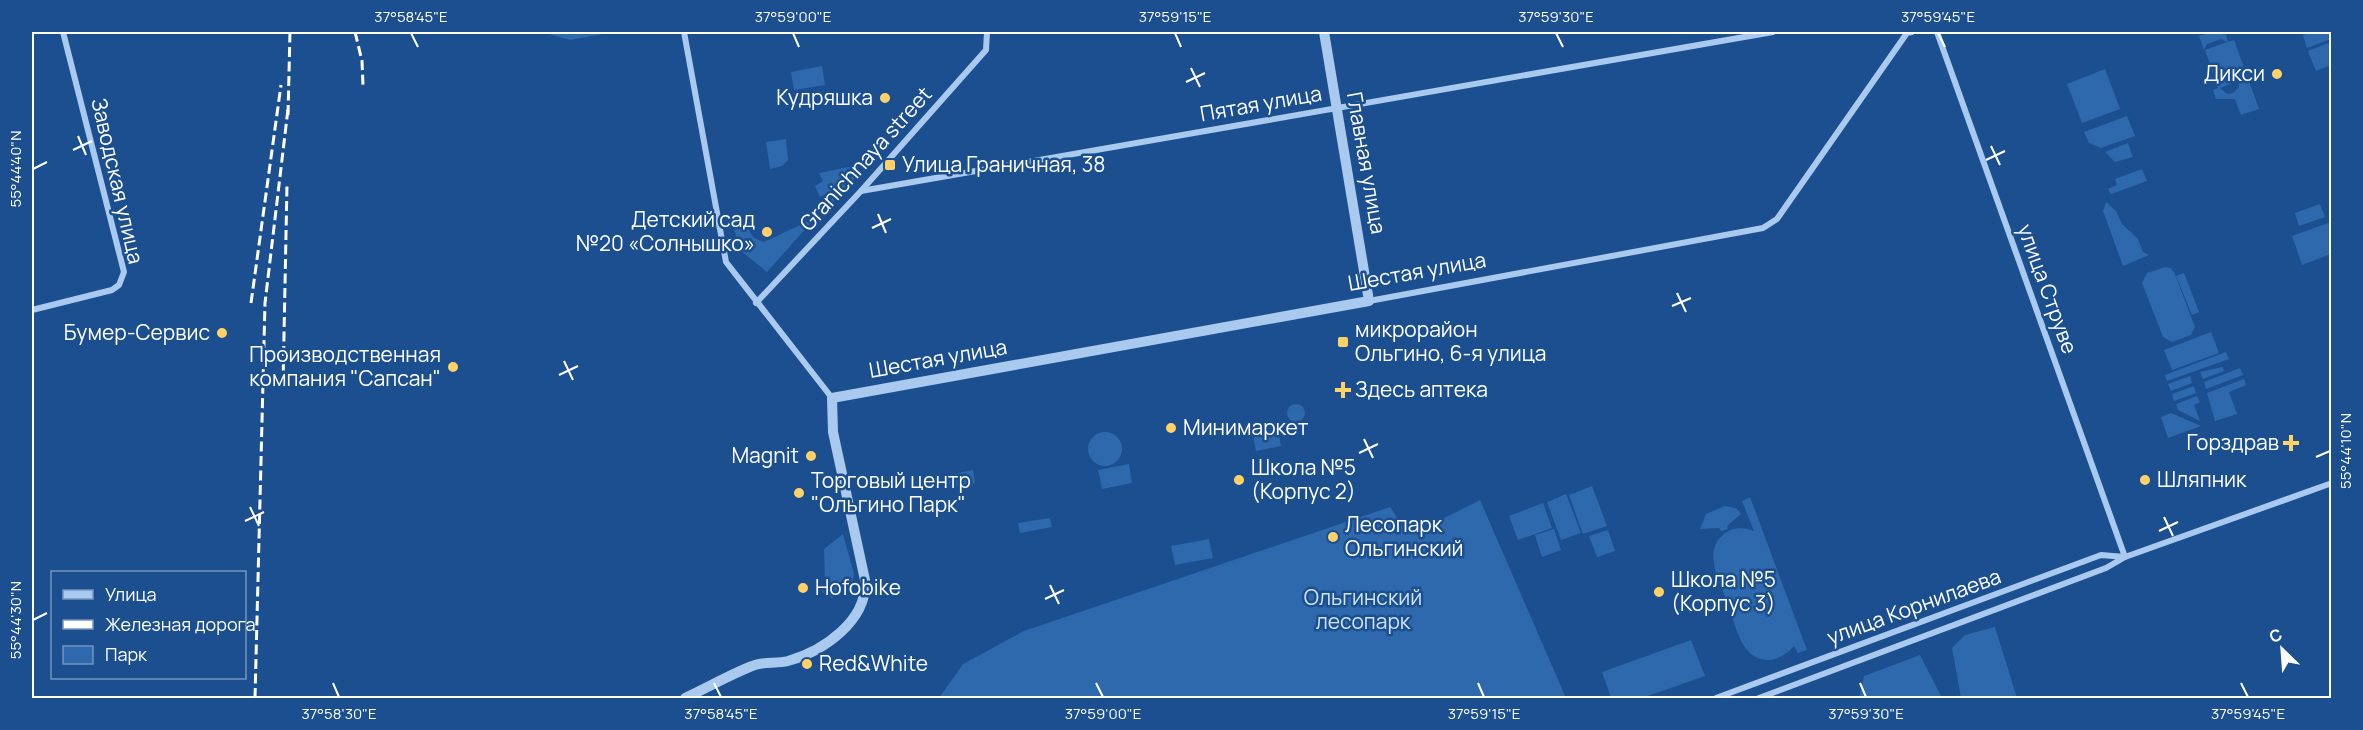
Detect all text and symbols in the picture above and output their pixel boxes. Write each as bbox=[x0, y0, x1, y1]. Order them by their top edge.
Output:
text: 37°58'45"E bbox=[374, 6, 448, 27]
text: 37°59'00"E bbox=[755, 6, 831, 27]
text: 37°59'15"E bbox=[1139, 6, 1211, 27]
text: 37°59'30"E bbox=[1518, 6, 1594, 27]
text: 37°59'45"E bbox=[1901, 6, 1975, 27]
place label: Дикси bbox=[2204, 59, 2265, 87]
marker: Дикси bbox=[2270, 67, 2284, 81]
street label: Пятая улица bbox=[1198, 79, 1324, 127]
street label: Granichnaya street bbox=[793, 80, 938, 236]
place label: Кудряшка bbox=[776, 83, 873, 111]
street label: Главная улица bbox=[1341, 90, 1393, 236]
marker: Кудряшка bbox=[878, 91, 892, 105]
street label: Заводская улица bbox=[85, 95, 151, 266]
text: 55°44'40"N bbox=[5, 130, 26, 208]
place label: Улица Граничная, 38 bbox=[902, 150, 1106, 178]
marker: Улица Граничная, 38 bbox=[883, 158, 897, 172]
place label: Детский сад №20 «Солнышко» bbox=[576, 205, 755, 257]
street label: улица Струве bbox=[2012, 220, 2084, 357]
marker: Детский сад №20 «Солнышко» bbox=[760, 225, 774, 239]
street label: Шестая улица bbox=[1346, 245, 1488, 297]
place label: микрорайон Ольгино, 6-я улица bbox=[1355, 315, 1546, 367]
place label: Бумер-Сервис bbox=[64, 318, 210, 346]
marker: Бумер-Сервис bbox=[215, 326, 229, 340]
street label: Шестая улица bbox=[867, 332, 1009, 384]
marker: микрорайон Ольгино, 6-я улица bbox=[1336, 335, 1350, 349]
place label: Производственная компания "Сапсан" bbox=[249, 340, 441, 392]
marker: Производственная компания "Сапсан" bbox=[446, 360, 460, 374]
place label: Здесь аптека bbox=[1355, 375, 1488, 403]
marker: Здесь аптека bbox=[1336, 383, 1350, 397]
place label: Минимаркет bbox=[1183, 413, 1309, 441]
text: 55°44'10"N bbox=[2335, 413, 2356, 489]
marker: Минимаркет bbox=[1164, 421, 1178, 435]
place label: Горздрав bbox=[2187, 428, 2279, 456]
marker: Горздрав bbox=[2284, 436, 2298, 450]
place label: Magnit bbox=[731, 441, 799, 469]
marker: Magnit bbox=[804, 449, 818, 463]
place label: Школа №5 (Корпус 2) bbox=[1251, 453, 1356, 505]
place label: Шляпник bbox=[2157, 465, 2247, 493]
place label: Торговый центр "Ольгино Парк" bbox=[811, 466, 971, 518]
marker: Школа №5 (Корпус 2) bbox=[1232, 473, 1246, 487]
marker: Шляпник bbox=[2138, 473, 2152, 487]
marker: Торговый центр "Ольгино Парк" bbox=[792, 486, 806, 500]
place label: Лесопарк Ольгинский bbox=[1345, 510, 1464, 562]
marker: Лесопарк Ольгинский bbox=[1326, 530, 1340, 544]
street label: улица Корнилаева bbox=[1823, 562, 2005, 651]
place label: Школа №5 (Корпус 3) bbox=[1671, 565, 1776, 617]
legend bbox=[51, 571, 246, 679]
place label: Hofobike bbox=[815, 573, 901, 601]
text: 55°44'30"N bbox=[5, 581, 26, 659]
marker: Hofobike bbox=[796, 581, 810, 595]
text: Улица bbox=[105, 582, 157, 606]
park label: Ольгинский лесопарк bbox=[1304, 583, 1422, 635]
marker: Школа №5 (Корпус 3) bbox=[1652, 585, 1666, 599]
text: Железная дорога bbox=[105, 612, 256, 636]
north arrow bbox=[2252, 619, 2312, 679]
text: С bbox=[2266, 623, 2286, 648]
text: Парк bbox=[105, 642, 148, 666]
place label: Red&White bbox=[819, 649, 928, 677]
marker: Red&White bbox=[800, 657, 814, 671]
text: 37°58'30"E bbox=[301, 703, 377, 724]
text: 37°58'45"E bbox=[684, 703, 758, 724]
text: 37°59'00"E bbox=[1065, 703, 1141, 724]
text: 37°59'15"E bbox=[1448, 703, 1520, 724]
text: 37°59'30"E bbox=[1828, 703, 1904, 724]
text: 37°59'45"E bbox=[2211, 703, 2285, 724]

